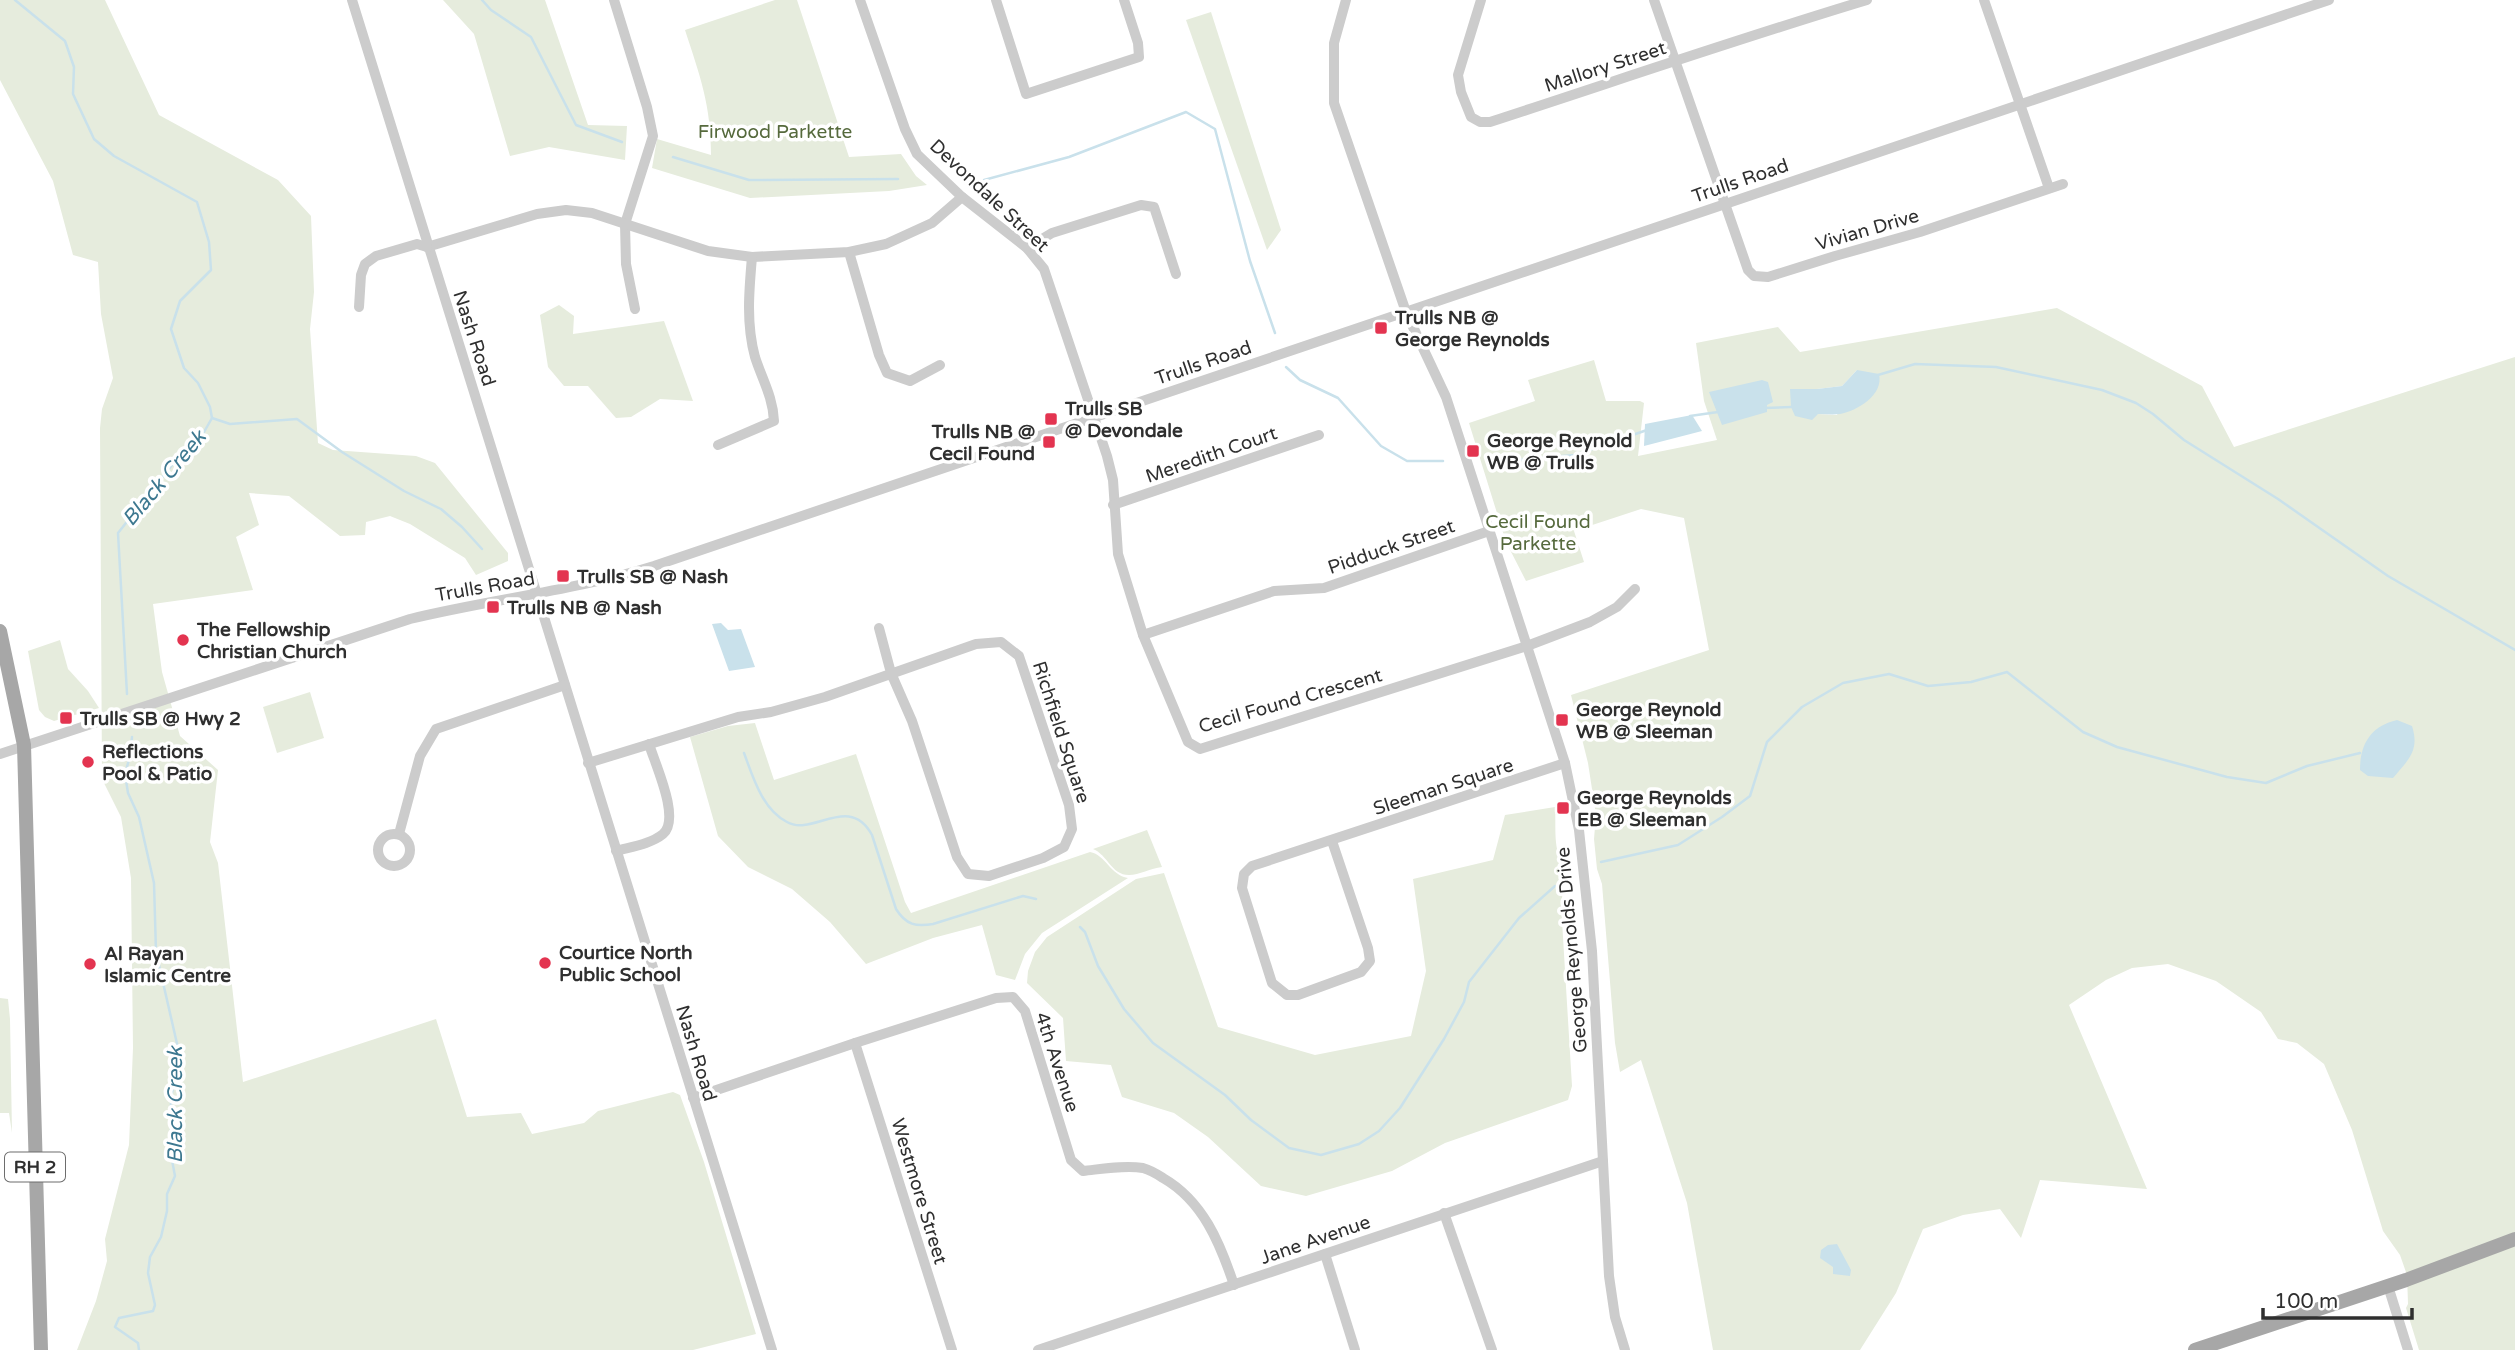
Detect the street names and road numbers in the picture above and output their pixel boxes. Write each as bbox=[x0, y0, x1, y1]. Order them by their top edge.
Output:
street label: Mallory Street bbox=[1542, 37, 1669, 97]
street label: Devondale Street bbox=[925, 135, 1054, 257]
street label: Trulls Road bbox=[1689, 154, 1791, 208]
street label: Vivian Drive bbox=[1813, 205, 1922, 255]
street label: Nash Road bbox=[448, 288, 500, 389]
street label: Trulls Road bbox=[1152, 336, 1254, 390]
street label: Meredith Court bbox=[1143, 422, 1280, 488]
street label: Pidduck Street bbox=[1325, 515, 1458, 579]
street label: Trulls Road bbox=[434, 567, 537, 607]
street label: Richfield Square bbox=[1028, 659, 1094, 806]
street label: Cecil Found Crescent bbox=[1196, 664, 1385, 738]
street label: Sleeman Square bbox=[1370, 754, 1516, 820]
street label: George Reynolds Drive bbox=[1552, 846, 1592, 1054]
street label: Nash Road bbox=[671, 1003, 721, 1104]
street label: 4th Avenue bbox=[1031, 1010, 1084, 1115]
street label: Westmore Street bbox=[886, 1116, 952, 1267]
road number: RH 2 bbox=[5, 1152, 65, 1182]
street label: Jane Avenue bbox=[1257, 1211, 1373, 1269]

